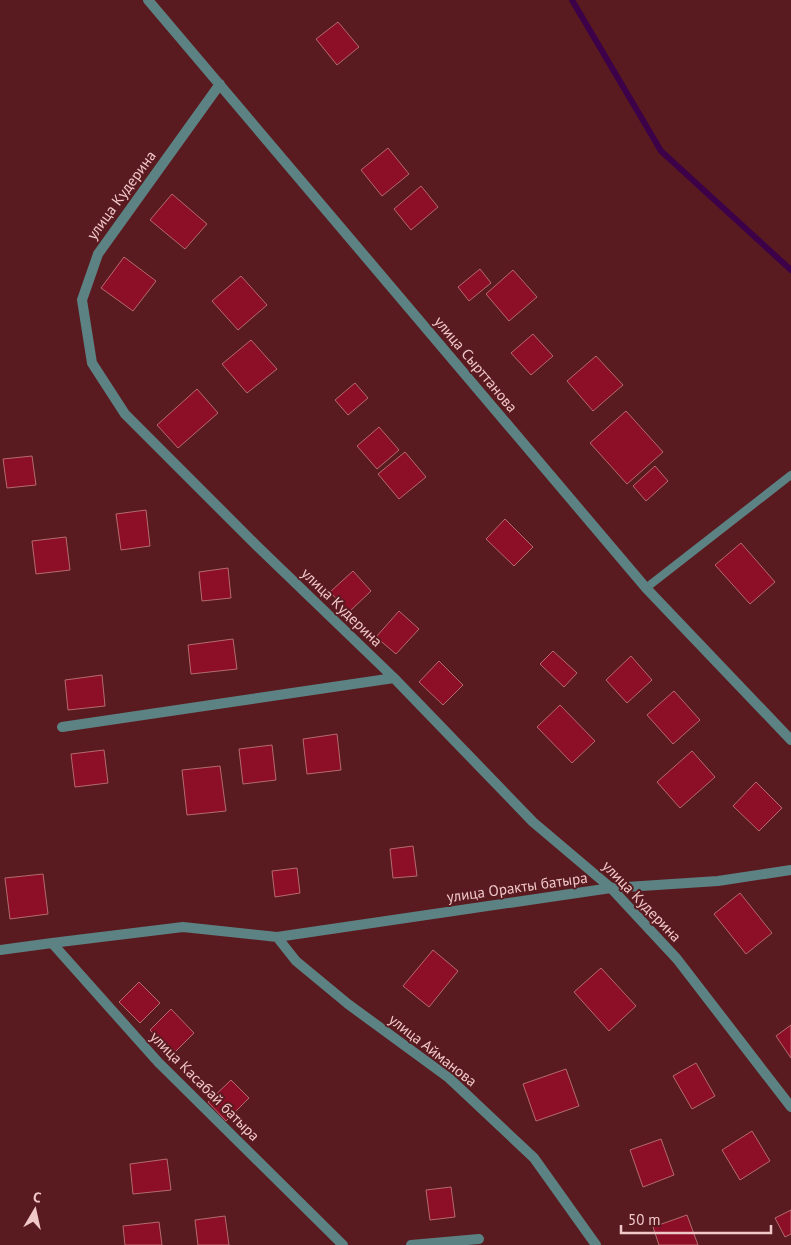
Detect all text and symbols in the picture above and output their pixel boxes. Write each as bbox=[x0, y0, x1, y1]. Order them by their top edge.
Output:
street label: улица Кудерина bbox=[82, 147, 160, 243]
street label: улица Сырттанова bbox=[430, 312, 522, 416]
street label: улица Кудерина bbox=[297, 563, 387, 651]
street label: улица Кудерина bbox=[598, 856, 686, 946]
street label: улица Оракты батыра bbox=[445, 868, 589, 906]
street label: улица Айманова bbox=[385, 1010, 481, 1090]
street label: улица Касабай батыра bbox=[146, 1027, 264, 1145]
north arrow bbox=[10, 1185, 60, 1235]
text: С bbox=[32, 1188, 42, 1207]
scale bar bbox=[621, 1202, 771, 1234]
text: 50 m bbox=[628, 1210, 661, 1229]

